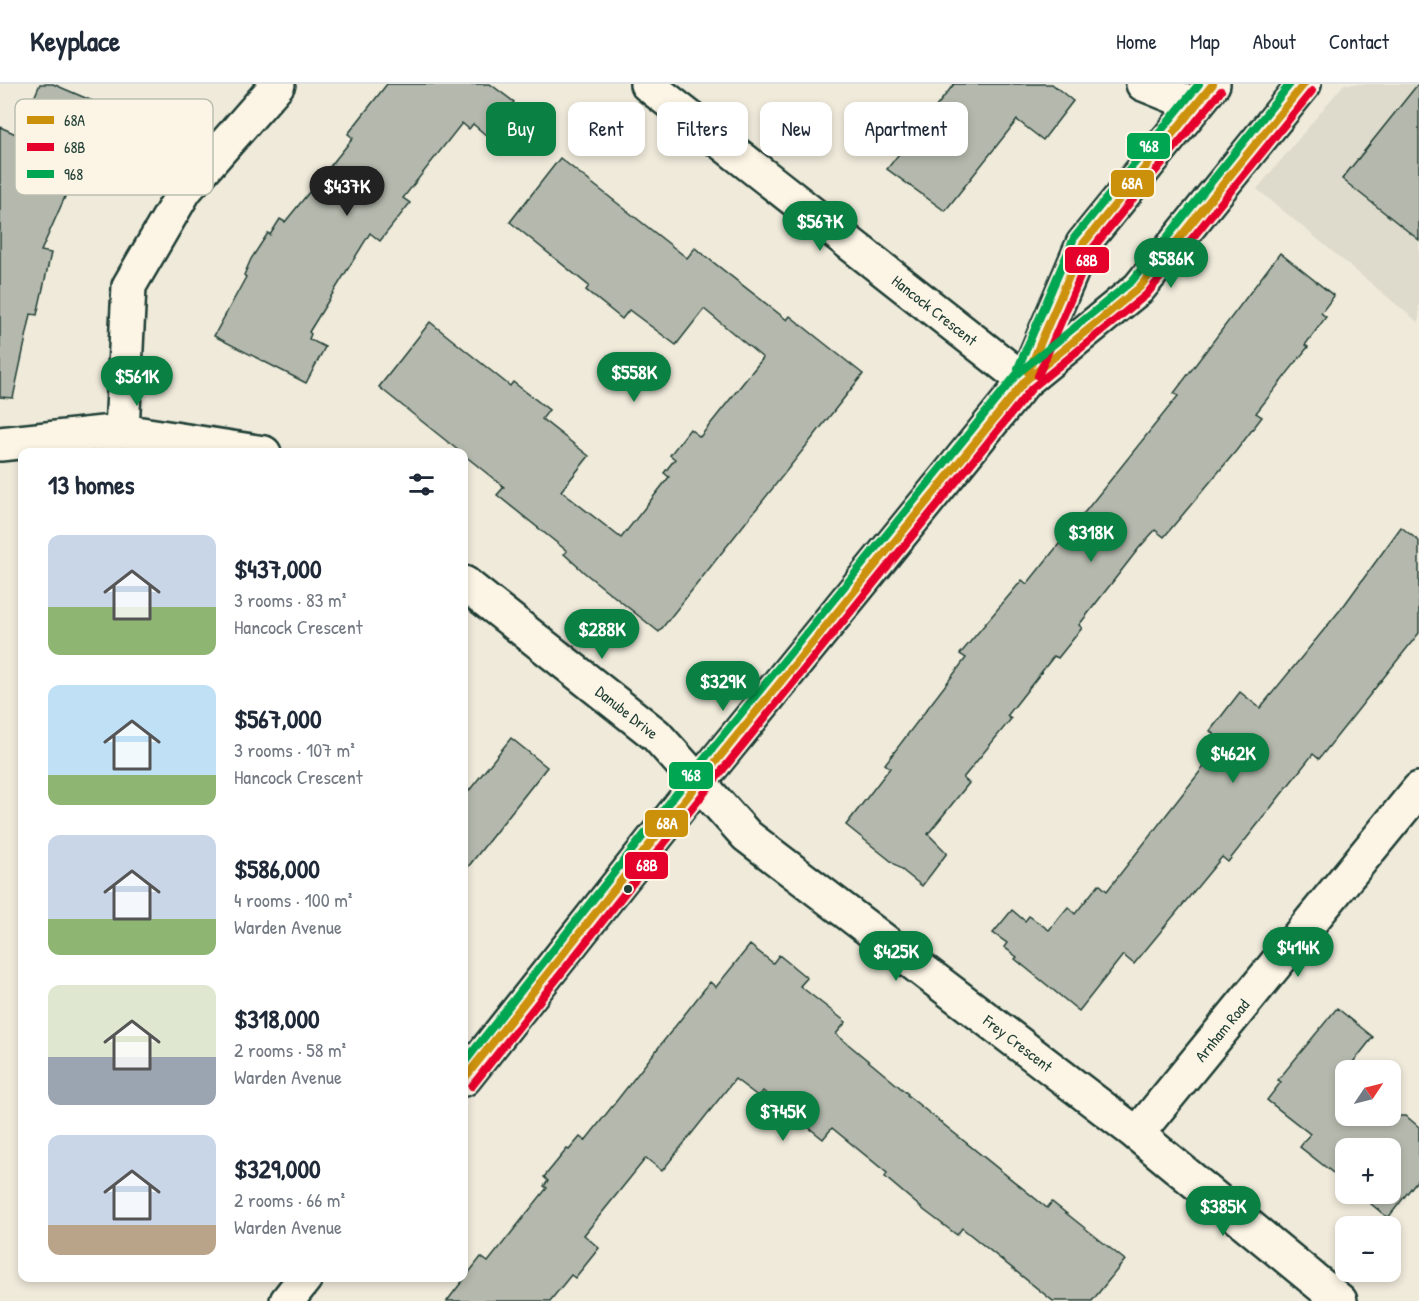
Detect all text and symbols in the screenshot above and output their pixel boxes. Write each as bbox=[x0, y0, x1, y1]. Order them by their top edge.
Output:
text: Keyplace bbox=[30, 22, 120, 60]
text: Home bbox=[1116, 27, 1157, 56]
text: Map bbox=[1190, 27, 1220, 56]
text: About bbox=[1253, 27, 1296, 56]
text: Contact bbox=[1329, 27, 1389, 56]
legend bbox=[15, 99, 213, 195]
chip: Buy bbox=[486, 102, 556, 156]
chip: Rent bbox=[568, 102, 645, 156]
chip: Filters bbox=[657, 102, 748, 156]
chip: New bbox=[760, 102, 832, 156]
chip: Apartment bbox=[844, 102, 968, 156]
text: 68A bbox=[64, 109, 85, 131]
line badge: 968 bbox=[1126, 132, 1171, 160]
text: 968 bbox=[1139, 135, 1159, 157]
text: 68B bbox=[64, 136, 85, 158]
text: 968 bbox=[64, 163, 83, 185]
pin: $437K bbox=[305, 166, 389, 217]
line badge: 68A bbox=[1110, 169, 1155, 198]
text: $437K bbox=[324, 172, 370, 199]
text: 68A bbox=[1121, 172, 1143, 194]
pin: $567K bbox=[778, 201, 862, 252]
text: $567K bbox=[797, 207, 843, 234]
pin: $586K bbox=[1129, 238, 1213, 289]
text: $586K bbox=[1148, 244, 1194, 271]
line badge: 68B bbox=[1064, 246, 1110, 274]
text: 68B bbox=[1076, 249, 1098, 271]
street label: Hancock Crescent bbox=[887, 270, 982, 351]
pin: $558K bbox=[592, 352, 676, 403]
pin: $561K bbox=[95, 356, 179, 407]
text: $558K bbox=[611, 358, 657, 385]
text: $561K bbox=[115, 362, 159, 389]
text: 13 homes bbox=[48, 467, 135, 502]
icon: filters bbox=[405, 468, 438, 501]
pin: $318K bbox=[1049, 512, 1133, 563]
text: $318K bbox=[1068, 518, 1114, 545]
text: $437,000 bbox=[234, 551, 322, 586]
icon: home bbox=[96, 559, 168, 631]
text: 3 rooms · 83 m² bbox=[234, 586, 346, 613]
pin: $288K bbox=[560, 609, 644, 660]
text: Hancock Crescent bbox=[234, 613, 363, 640]
text: $288K bbox=[578, 615, 626, 642]
pin: $329K bbox=[681, 661, 765, 712]
text: $329K bbox=[700, 667, 746, 694]
street label: Danube Drive bbox=[591, 680, 664, 744]
text: $567,000 bbox=[234, 701, 322, 736]
icon: home bbox=[96, 709, 168, 781]
pin: $462K bbox=[1191, 733, 1275, 784]
text: 3 rooms · 107 m² bbox=[234, 736, 355, 763]
text: $462K bbox=[1210, 739, 1256, 766]
line badge: 968 bbox=[668, 761, 714, 790]
text: Hancock Crescent bbox=[234, 763, 363, 790]
text: 968 bbox=[681, 764, 701, 786]
line badge: 68A bbox=[644, 809, 689, 838]
text: 68A bbox=[656, 812, 678, 834]
text: $586,000 bbox=[234, 851, 320, 886]
line badge: 68B bbox=[624, 851, 669, 880]
text: 68B bbox=[636, 854, 658, 876]
icon: home bbox=[96, 859, 168, 931]
unlabelled marker bbox=[622, 883, 634, 895]
text: 4 rooms · 100 m² bbox=[234, 886, 352, 913]
text: Warden Avenue bbox=[234, 913, 342, 940]
pin: $414K bbox=[1256, 927, 1340, 978]
pin: $425K bbox=[854, 931, 938, 982]
text: $414K bbox=[1277, 933, 1319, 960]
text: $425K bbox=[873, 937, 919, 964]
street label: Arnham Road bbox=[1190, 994, 1254, 1066]
text: $318,000 bbox=[234, 1001, 320, 1036]
icon: home bbox=[96, 1009, 168, 1081]
street label: Frey Crescent bbox=[978, 1009, 1058, 1077]
text: 2 rooms · 58 m² bbox=[234, 1036, 346, 1063]
north arrow bbox=[1335, 1060, 1401, 1126]
map controls bbox=[1335, 1060, 1401, 1282]
text: Warden Avenue bbox=[234, 1063, 342, 1090]
pin: $745K bbox=[741, 1091, 825, 1142]
text: $745K bbox=[760, 1097, 806, 1124]
button: + bbox=[1335, 1138, 1401, 1204]
text: $329,000 bbox=[234, 1151, 321, 1186]
icon: home bbox=[96, 1159, 168, 1231]
text: 2 rooms · 66 m² bbox=[234, 1186, 345, 1213]
pin: $385K bbox=[1181, 1186, 1265, 1237]
text: $385K bbox=[1200, 1192, 1246, 1219]
text: Warden Avenue bbox=[234, 1213, 342, 1240]
button: − bbox=[1335, 1216, 1401, 1282]

